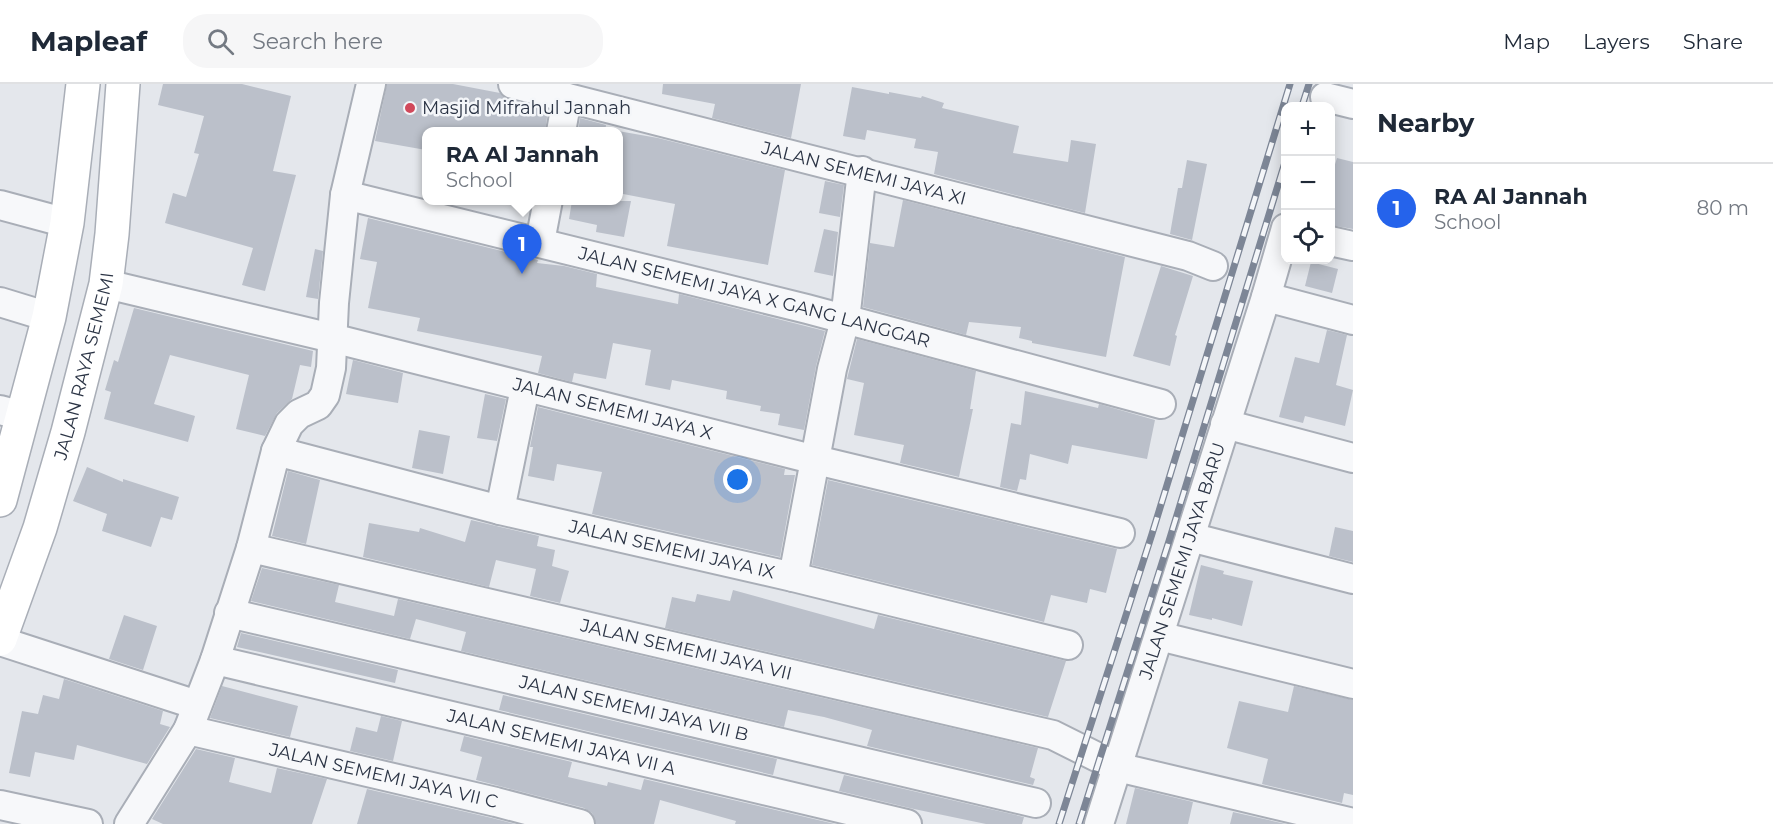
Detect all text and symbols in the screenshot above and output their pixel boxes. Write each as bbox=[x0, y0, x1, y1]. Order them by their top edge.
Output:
search box bbox=[183, 14, 603, 68]
text: Mapleaf bbox=[30, 24, 147, 58]
icon: search bbox=[204, 25, 237, 58]
text: Search here bbox=[252, 28, 383, 55]
text: Map bbox=[1503, 29, 1550, 54]
text: Layers bbox=[1583, 29, 1650, 54]
text: Share bbox=[1683, 29, 1743, 54]
place label: Masjid Mifrahul Jannah bbox=[422, 97, 631, 119]
marker: Masjid Mifrahul Jannah bbox=[403, 101, 417, 115]
map controls bbox=[1281, 102, 1335, 264]
button: + bbox=[1281, 102, 1335, 156]
text: Nearby bbox=[1377, 107, 1474, 139]
popup bbox=[422, 127, 623, 205]
street label: JALAN SEMEMI JAYA XI bbox=[758, 137, 968, 210]
text: RA Al Jannah bbox=[446, 141, 599, 168]
button: − bbox=[1281, 156, 1335, 210]
text: School bbox=[446, 168, 513, 192]
text: RA Al Jannah bbox=[1434, 183, 1588, 210]
text: 1 bbox=[1393, 196, 1400, 220]
text: 80 m bbox=[1697, 196, 1749, 220]
button: locate bbox=[1281, 210, 1335, 264]
text: School bbox=[1434, 210, 1501, 234]
pin: 1 bbox=[502, 224, 542, 274]
street label: JALAN SEMEMI JAYA X GANG LANGGAR bbox=[575, 242, 933, 353]
street label: JALAN RAYA SEMEMI bbox=[49, 271, 118, 463]
street label: JALAN SEMEMI JAYA X bbox=[510, 373, 715, 445]
street label: JALAN SEMEMI JAYA BARU bbox=[1134, 440, 1230, 683]
your location bbox=[723, 465, 752, 494]
street label: JALAN SEMEMI JAYA IX bbox=[566, 515, 777, 584]
street label: JALAN SEMEMI JAYA VII bbox=[577, 614, 794, 685]
street label: JALAN SEMEMI JAYA VII B bbox=[516, 670, 751, 746]
street label: JALAN SEMEMI JAYA VII A bbox=[444, 704, 678, 780]
street label: JALAN SEMEMI JAYA VII C bbox=[266, 738, 500, 813]

